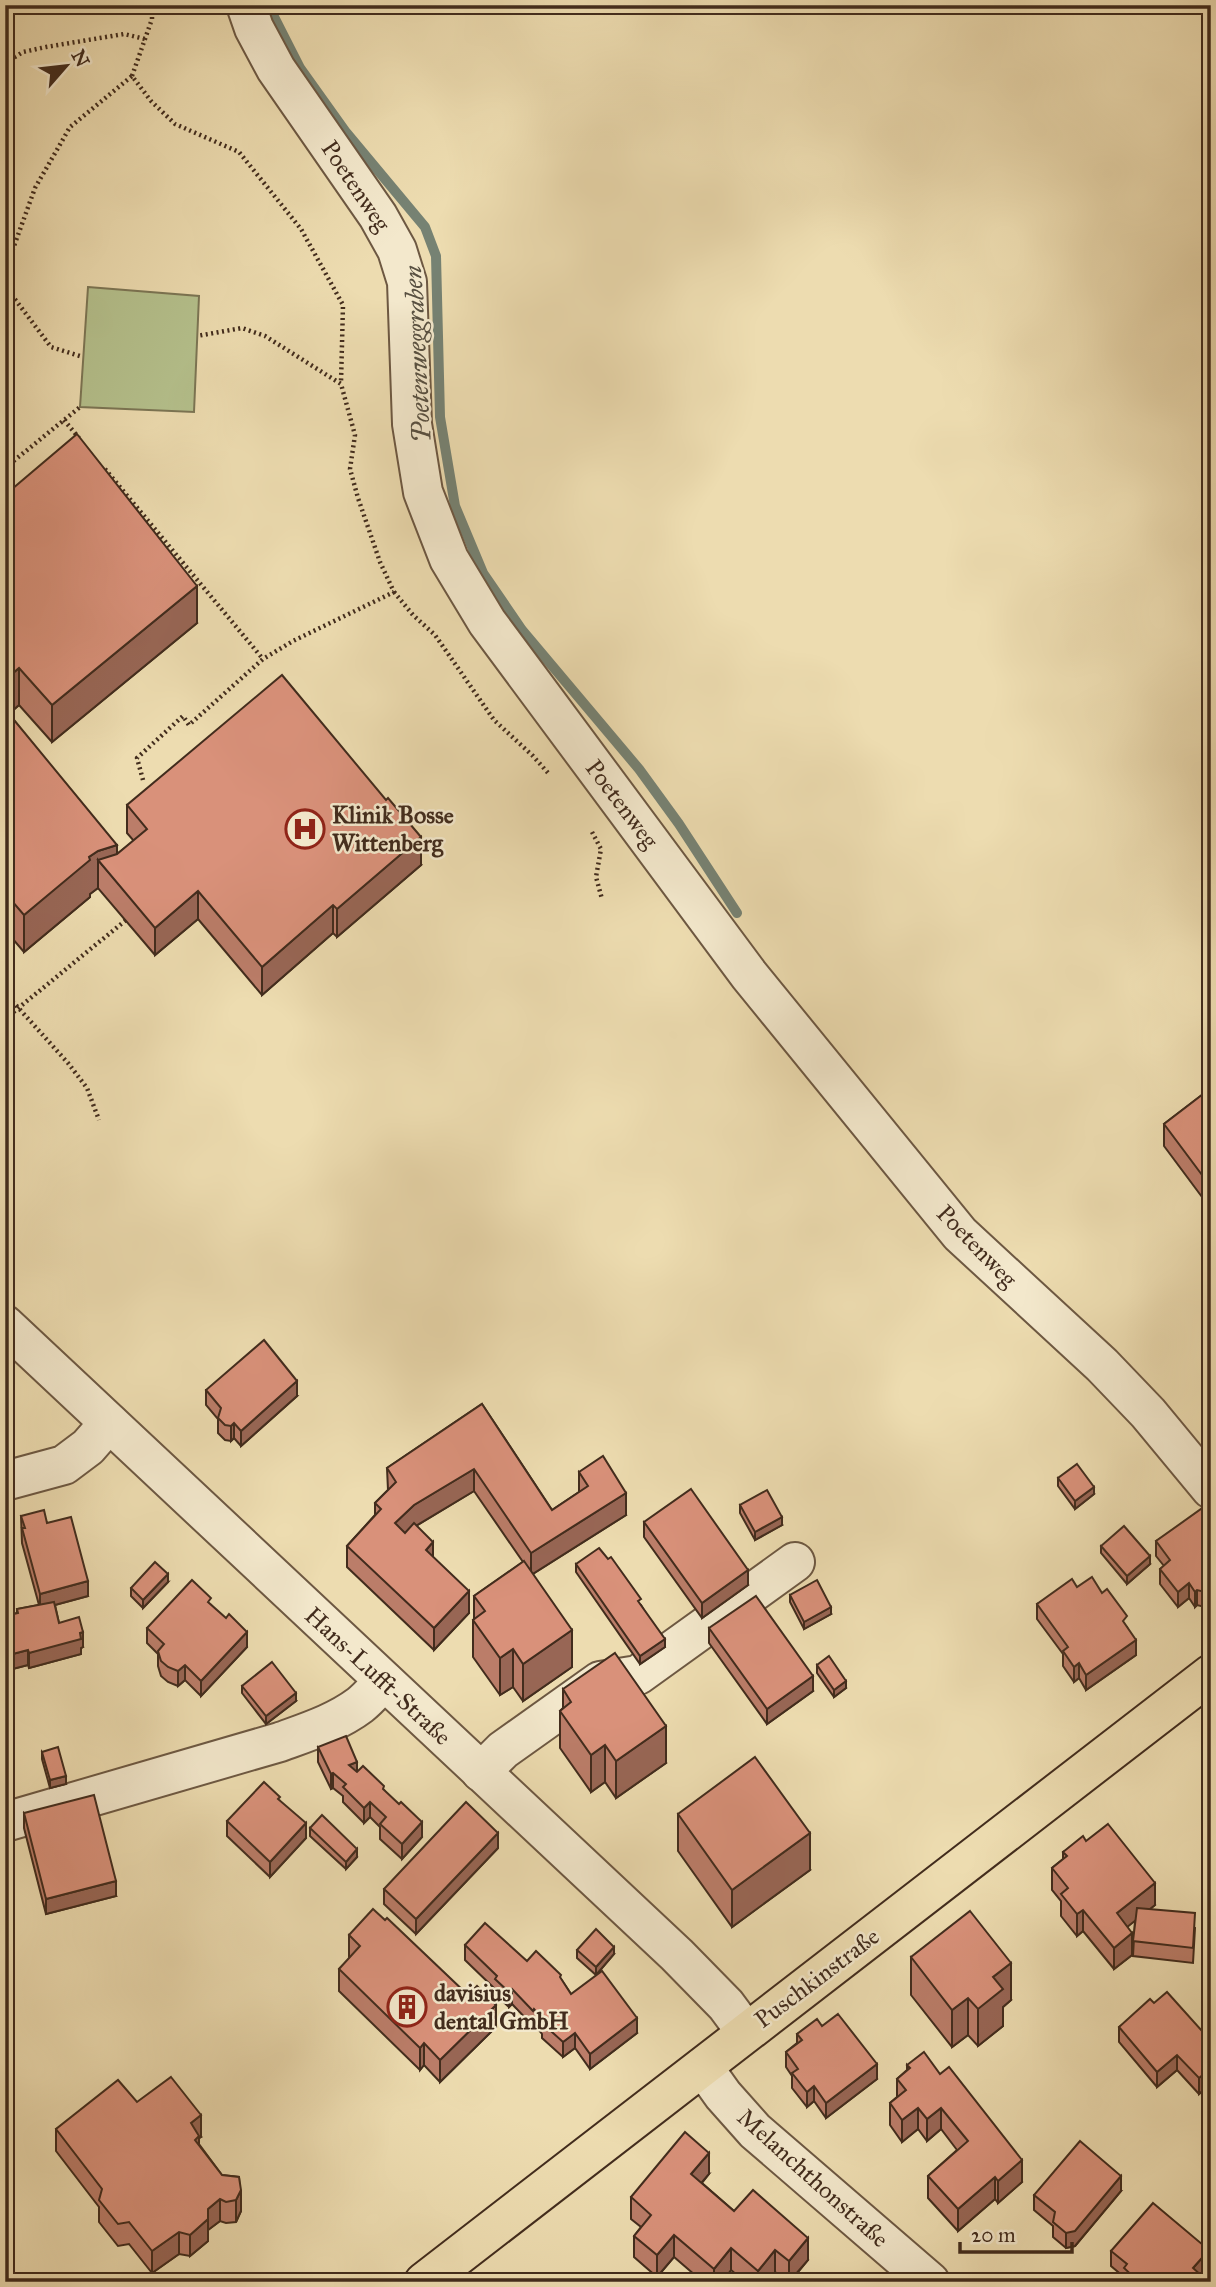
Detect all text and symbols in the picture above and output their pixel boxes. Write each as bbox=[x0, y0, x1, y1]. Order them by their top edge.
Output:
north arrow bbox=[32, 32, 102, 102]
text: N bbox=[67, 46, 95, 71]
street label: Poetenweg bbox=[315, 135, 398, 238]
water label: Poetenweggraben bbox=[396, 264, 438, 443]
street label: Poetenweg bbox=[579, 754, 666, 855]
place label: Klinik Bosse Wittenberg bbox=[332, 800, 454, 858]
hospital icon: Klinik Bosse Wittenberg bbox=[284, 808, 326, 850]
street label: Poetenweg bbox=[930, 1198, 1024, 1294]
street label: Hans-Lufft-Straße bbox=[298, 1600, 458, 1752]
street label: Puschkinstraße bbox=[749, 1921, 885, 2035]
place label: davisius dental GmbH bbox=[434, 1978, 569, 2036]
building icon: davisius dental GmbH bbox=[386, 1986, 428, 2028]
street label: Melanchthonstraße bbox=[731, 2102, 895, 2254]
scale bar bbox=[960, 2210, 1072, 2254]
text: 20 m bbox=[971, 2222, 1016, 2248]

